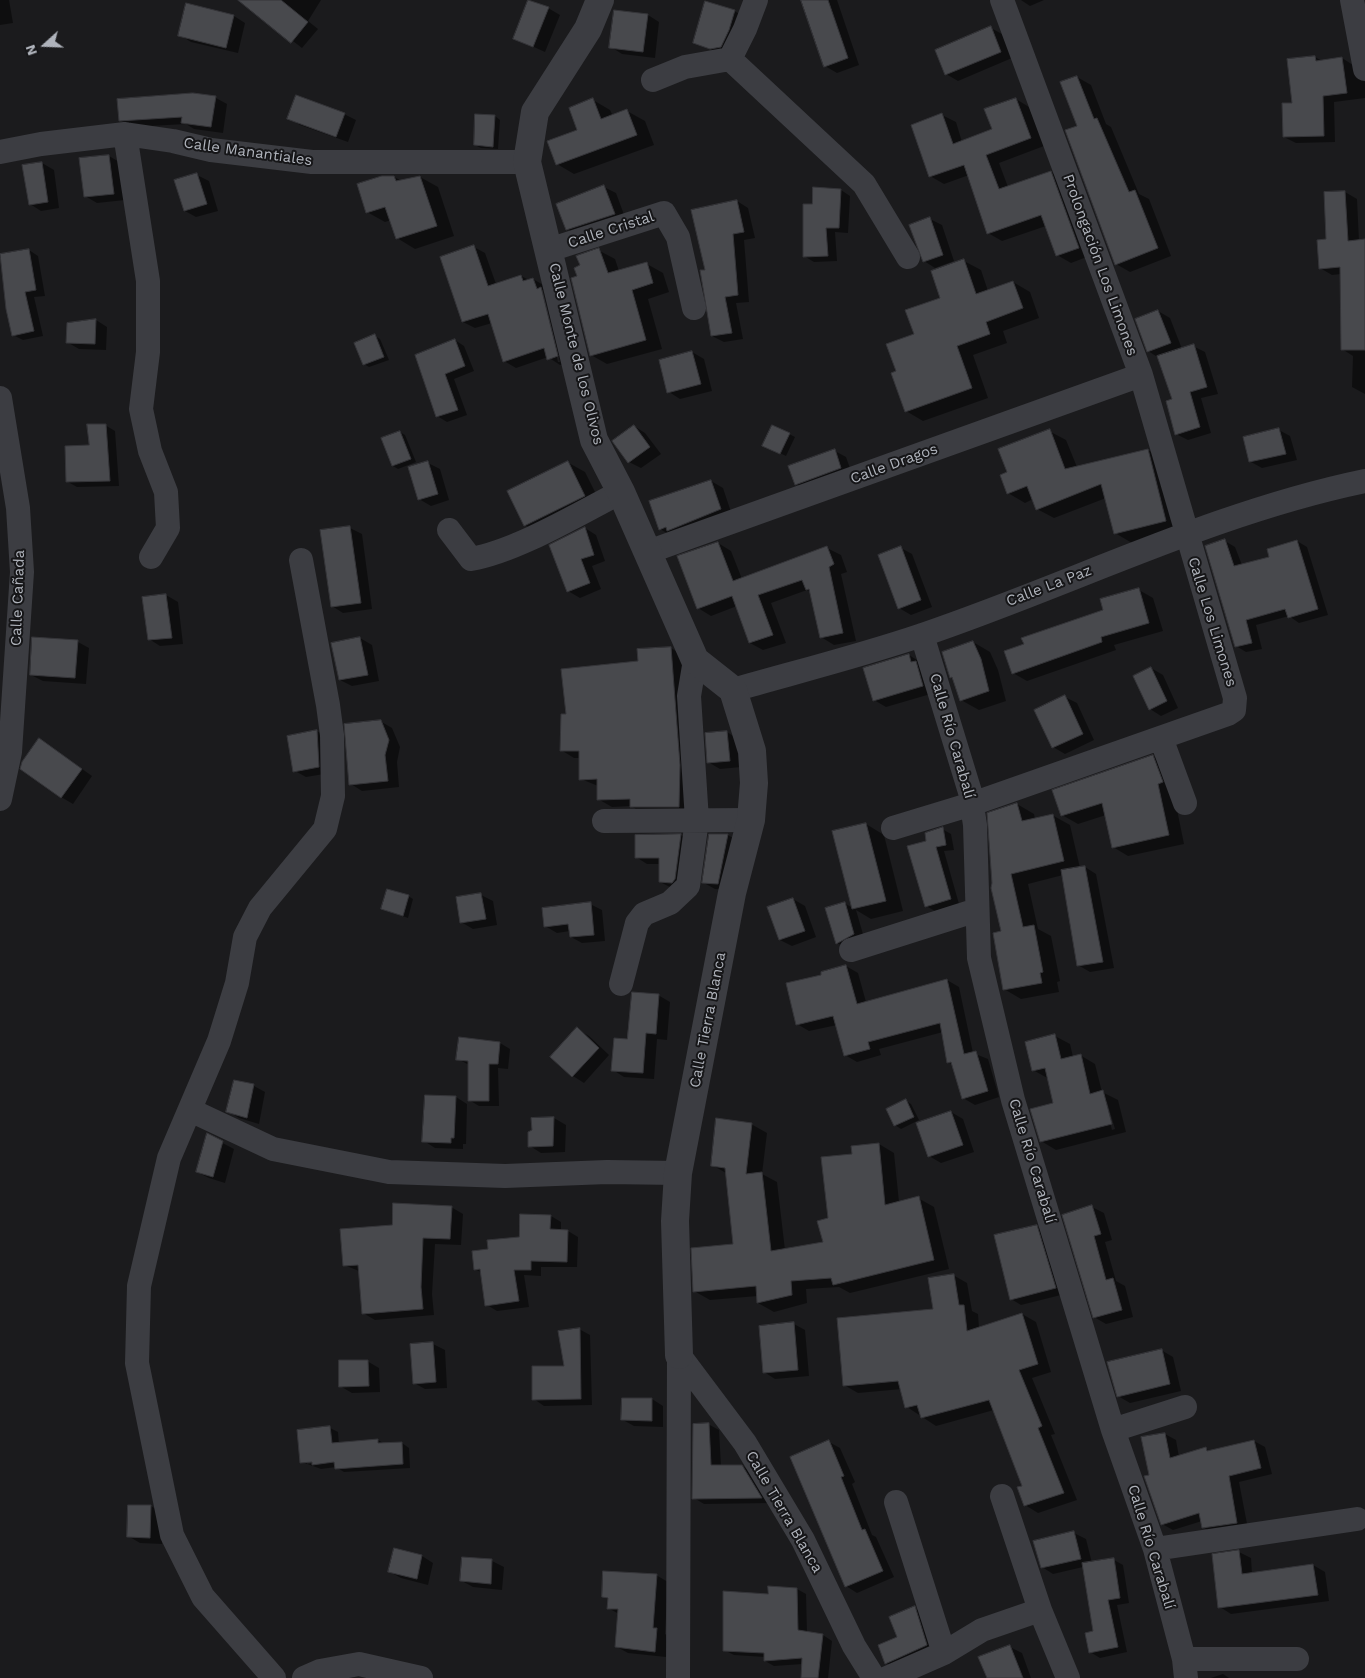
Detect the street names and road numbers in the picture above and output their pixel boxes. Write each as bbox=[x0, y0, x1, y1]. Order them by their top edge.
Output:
street label: Calle Manantiales bbox=[182, 134, 314, 170]
street label: Prolongación Los Limones bbox=[1059, 172, 1141, 358]
street label: Calle Cristal bbox=[566, 208, 656, 252]
street label: Calle Monte de los Olivos bbox=[545, 261, 607, 447]
street label: Calle Dragos bbox=[848, 440, 940, 488]
street label: Calle Cañada bbox=[7, 550, 29, 646]
street label: Calle Los Limones bbox=[1184, 555, 1240, 689]
street label: Calle La Paz bbox=[1004, 561, 1094, 611]
street label: Calle Río Carabalí bbox=[926, 671, 978, 801]
street label: Calle Tierra Blanca bbox=[686, 951, 730, 1089]
street label: Calle Río Carabalí bbox=[1004, 1097, 1060, 1225]
street label: Calle Tierra Blanca bbox=[742, 1448, 826, 1576]
street label: Calle Río Carabalí bbox=[1123, 1483, 1179, 1611]

